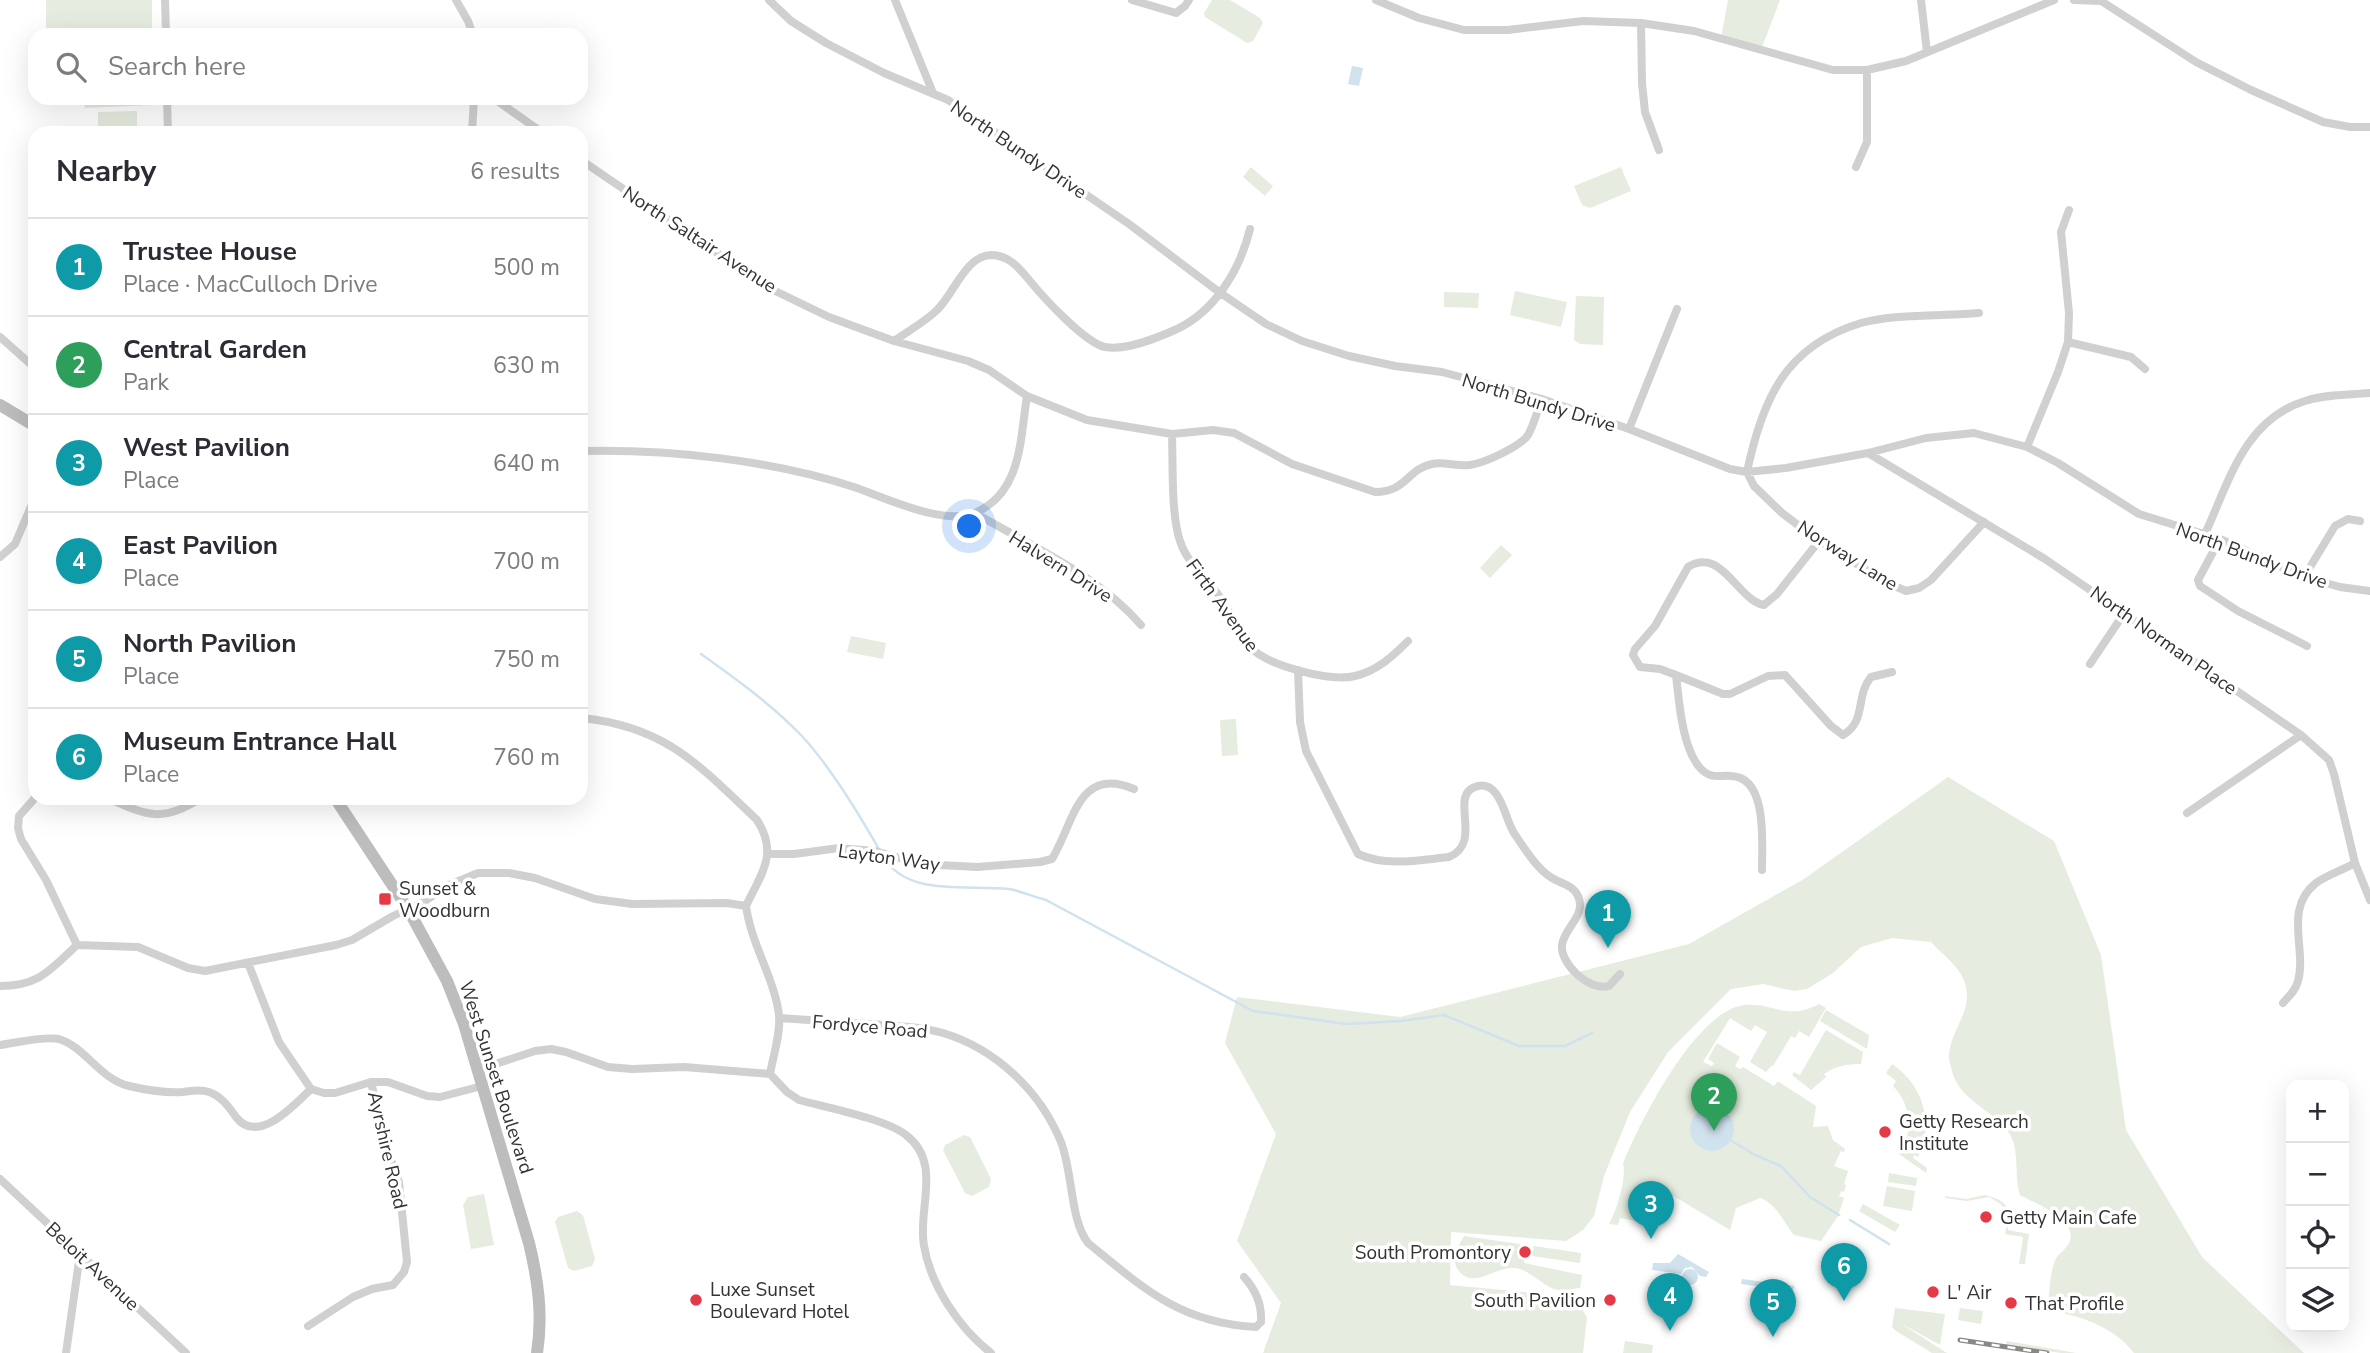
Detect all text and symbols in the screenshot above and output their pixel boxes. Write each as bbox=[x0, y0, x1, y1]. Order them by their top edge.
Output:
search box bbox=[28, 28, 588, 105]
icon: search bbox=[52, 48, 90, 86]
text: Search here bbox=[108, 49, 246, 84]
street label: North Bundy Drive bbox=[945, 94, 1092, 205]
text: Nearby bbox=[56, 151, 156, 192]
text: 6 results bbox=[470, 156, 560, 187]
street label: North Saltair Avenue bbox=[617, 180, 782, 299]
text: Trustee House bbox=[123, 234, 297, 269]
text: 1 bbox=[72, 252, 86, 283]
text: 500 m bbox=[493, 252, 560, 283]
text: Place · MacCulloch Drive bbox=[123, 269, 377, 300]
text: Central Garden bbox=[123, 332, 307, 367]
text: 2 bbox=[72, 350, 86, 381]
text: 630 m bbox=[493, 350, 560, 381]
text: Park bbox=[123, 367, 169, 398]
street label: North Bundy Drive bbox=[1459, 367, 1619, 439]
text: West Pavilion bbox=[123, 430, 290, 465]
text: 3 bbox=[72, 448, 86, 479]
text: 640 m bbox=[493, 448, 560, 479]
text: Place bbox=[123, 465, 179, 496]
your location bbox=[952, 509, 986, 543]
street label: Norway Lane bbox=[1792, 515, 1903, 597]
street label: North Bundy Drive bbox=[2172, 516, 2331, 595]
street label: Halvern Drive bbox=[1004, 525, 1117, 609]
text: East Pavilion bbox=[123, 528, 278, 563]
text: 4 bbox=[72, 546, 86, 577]
text: 700 m bbox=[493, 546, 560, 577]
street label: Firth Avenue bbox=[1180, 554, 1265, 657]
text: Place bbox=[123, 563, 179, 594]
street label: North Norman Place bbox=[2085, 580, 2242, 701]
text: North Pavilion bbox=[123, 626, 296, 661]
text: 5 bbox=[72, 644, 86, 675]
text: 750 m bbox=[493, 644, 560, 675]
text: Place bbox=[123, 661, 179, 692]
text: Museum Entrance Hall bbox=[123, 724, 397, 759]
text: 6 bbox=[72, 742, 86, 773]
text: 760 m bbox=[493, 742, 560, 773]
text: Place bbox=[123, 759, 179, 790]
street label: Layton Way bbox=[836, 838, 942, 878]
place label: Sunset & Woodburn bbox=[399, 876, 490, 924]
pin: 1 bbox=[1585, 890, 1631, 948]
marker: Sunset & Woodburn bbox=[377, 891, 393, 907]
street label: West Sunset Boulevard bbox=[453, 978, 540, 1177]
street label: Fordyce Road bbox=[811, 1009, 929, 1045]
pin: 2 bbox=[1691, 1073, 1737, 1131]
map controls bbox=[2286, 1080, 2349, 1332]
button: + bbox=[2286, 1080, 2349, 1143]
street label: Ayrshire Road bbox=[361, 1089, 413, 1212]
place label: Getty Research Institute bbox=[1899, 1109, 2029, 1157]
marker: Getty Research Institute bbox=[1877, 1124, 1893, 1140]
button: − bbox=[2286, 1143, 2349, 1206]
pin: 3 bbox=[1628, 1181, 1674, 1239]
place label: Getty Main Cafe bbox=[2000, 1205, 2137, 1231]
button: locate bbox=[2286, 1206, 2349, 1269]
marker: Getty Main Cafe bbox=[1978, 1209, 1994, 1225]
street label: Beloit Avenue bbox=[40, 1216, 145, 1317]
place label: South Promontory bbox=[1355, 1240, 1511, 1266]
pin: 6 bbox=[1821, 1243, 1867, 1301]
marker: South Promontory bbox=[1517, 1244, 1533, 1260]
button: layers bbox=[2286, 1269, 2349, 1332]
pin: 4 bbox=[1647, 1273, 1693, 1331]
place label: Luxe Sunset Boulevard Hotel bbox=[710, 1277, 849, 1325]
pin: 5 bbox=[1750, 1279, 1796, 1337]
place label: L' Air bbox=[1947, 1280, 1992, 1306]
marker: L' Air bbox=[1925, 1284, 1941, 1300]
place label: South Pavilion bbox=[1474, 1288, 1596, 1314]
place label: That Profile bbox=[2025, 1291, 2124, 1317]
marker: Luxe Sunset Boulevard Hotel bbox=[688, 1292, 704, 1308]
marker: South Pavilion bbox=[1602, 1292, 1618, 1308]
marker: That Profile bbox=[2003, 1295, 2019, 1311]

